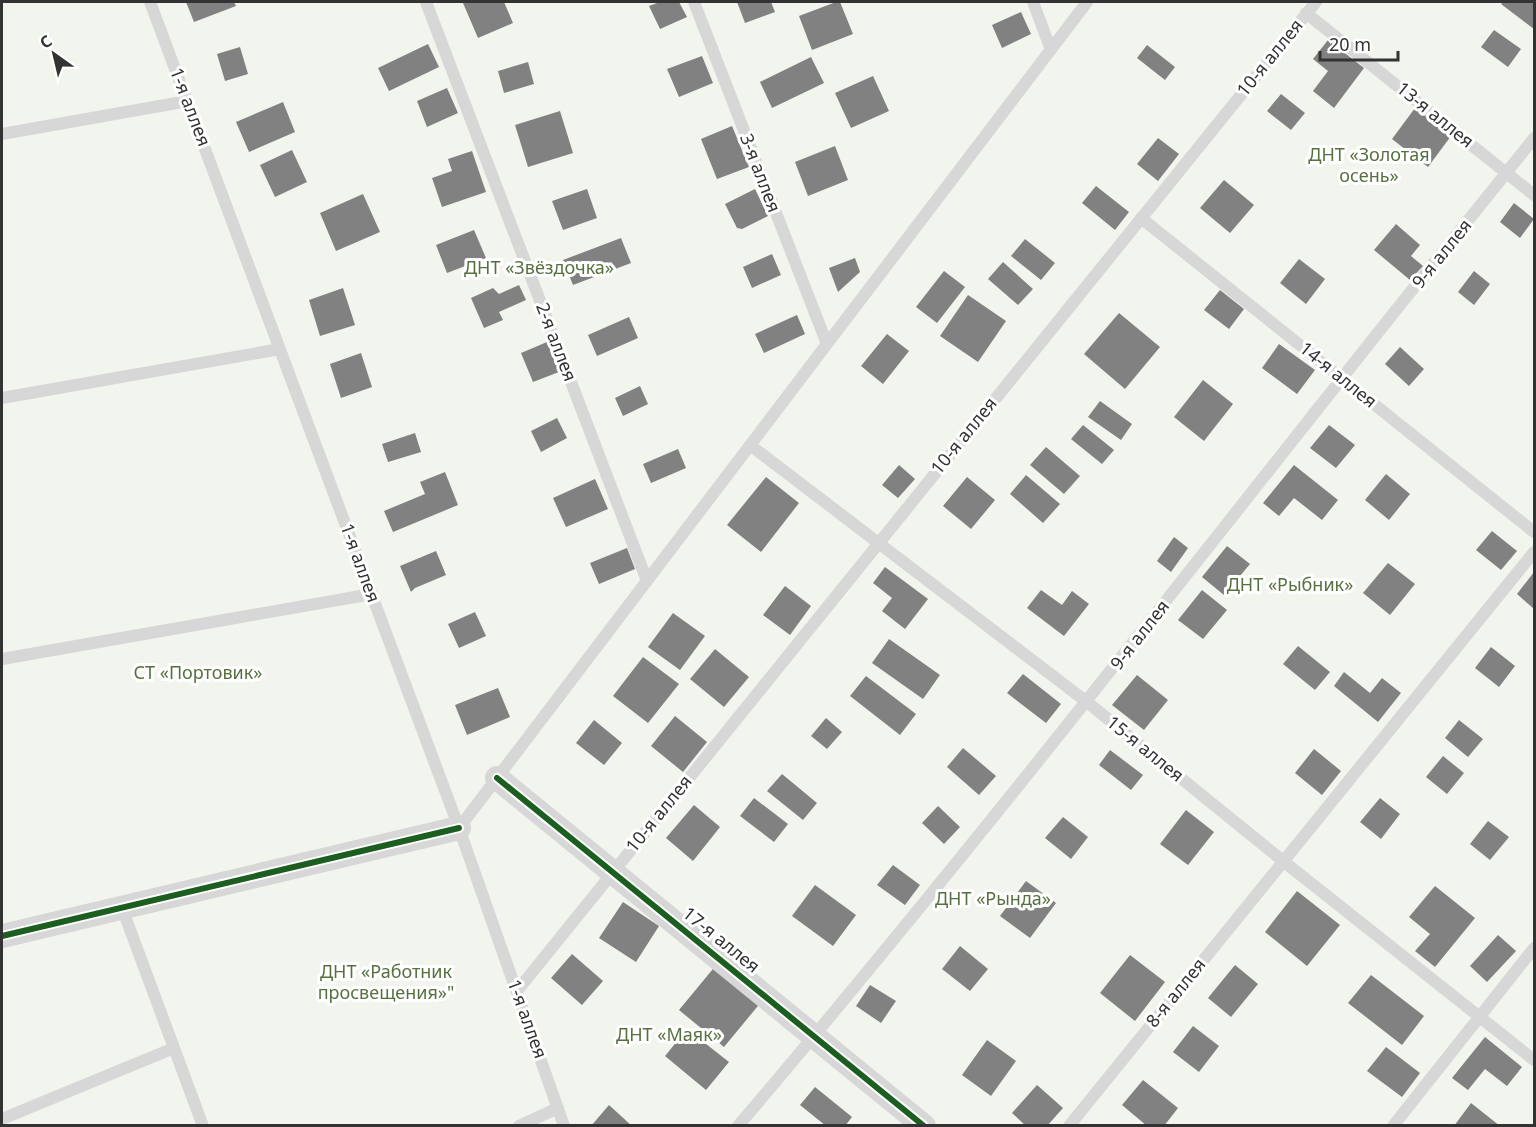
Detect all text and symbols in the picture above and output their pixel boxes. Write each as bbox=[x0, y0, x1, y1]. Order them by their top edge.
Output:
street label: 10-я аллея bbox=[1231, 14, 1308, 101]
north arrow bbox=[24, 24, 84, 84]
scale bar bbox=[1320, 24, 1398, 62]
text: С bbox=[35, 30, 56, 54]
text: 20 m bbox=[1329, 32, 1371, 56]
street label: 1-я аллея bbox=[165, 64, 217, 149]
street label: 13-я аллея bbox=[1392, 76, 1479, 153]
street label: 3-я аллея bbox=[735, 130, 787, 215]
park label: ДНТ «Золотая осень» bbox=[1308, 142, 1430, 187]
street label: 9-я аллея bbox=[1406, 214, 1476, 293]
park label: ДНТ «Звёздочка» bbox=[464, 255, 614, 279]
street label: 2-я аллея bbox=[531, 299, 583, 384]
street label: 14-я аллея bbox=[1295, 336, 1382, 413]
street label: 10-я аллея bbox=[925, 392, 1002, 479]
street label: 1-я аллея bbox=[336, 520, 386, 605]
park label: ДНТ «Рыбник» bbox=[1227, 572, 1353, 596]
street label: 9-я аллея bbox=[1104, 595, 1174, 674]
park label: СТ «Портовик» bbox=[134, 660, 262, 684]
street label: 15-я аллея bbox=[1102, 710, 1189, 787]
street label: 10-я аллея bbox=[620, 770, 697, 857]
park label: ДНТ «Рында» bbox=[935, 886, 1051, 910]
street label: 17-я аллея bbox=[678, 901, 765, 978]
street label: 8-я аллея bbox=[1140, 953, 1210, 1032]
park label: ДНТ «Работник просвещения»" bbox=[318, 959, 454, 1004]
street label: 1-я аллея bbox=[503, 976, 553, 1061]
park label: ДНТ «Маяк» bbox=[616, 1022, 722, 1046]

